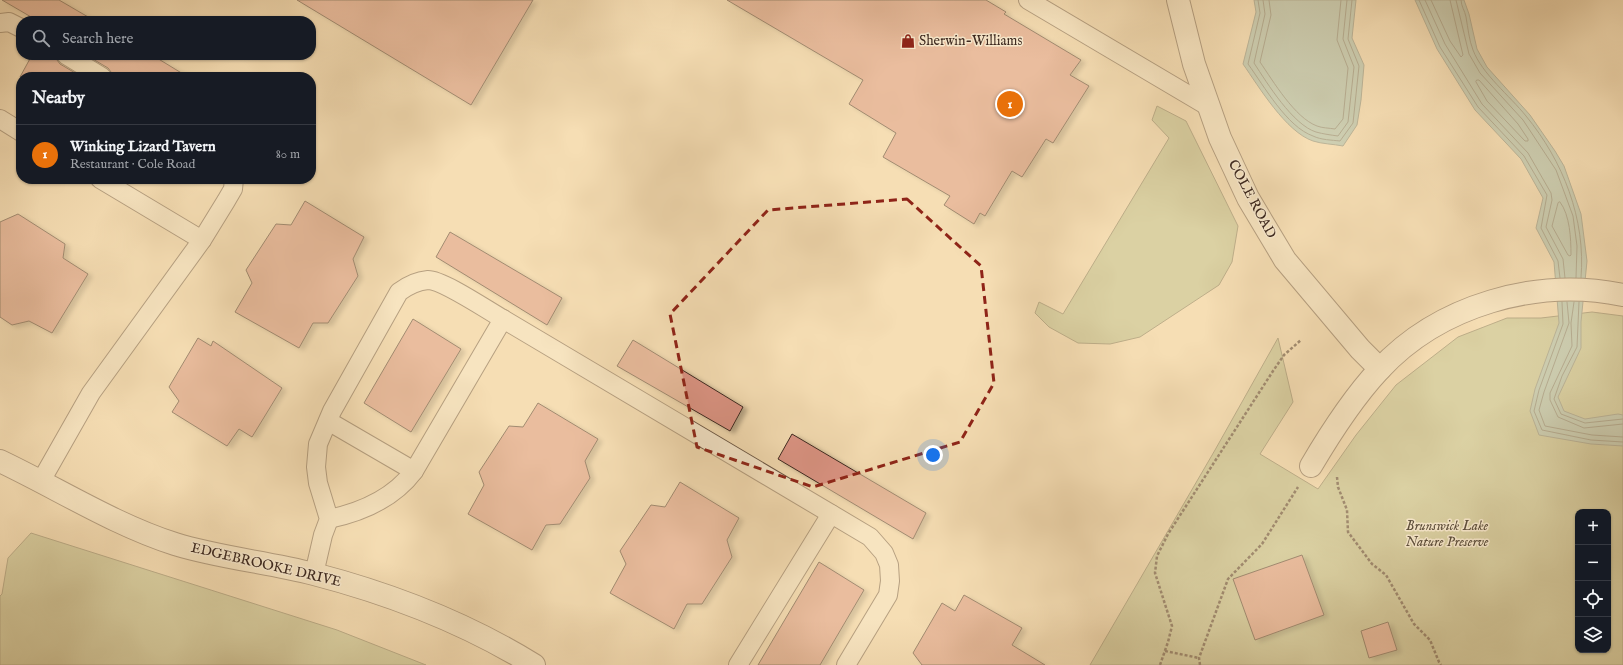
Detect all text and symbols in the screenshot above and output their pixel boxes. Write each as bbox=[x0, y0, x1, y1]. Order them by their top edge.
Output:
search box bbox=[16, 16, 316, 60]
icon: search bbox=[30, 27, 52, 49]
text: Search here bbox=[62, 29, 133, 48]
place label: Sherwin-Williams bbox=[919, 32, 1022, 50]
shop icon: Sherwin-Williams bbox=[900, 33, 916, 49]
text: Nearby bbox=[32, 88, 85, 109]
pin: 1 bbox=[997, 89, 1023, 119]
text: Winking Lizard Tavern bbox=[70, 137, 216, 156]
text: 1 bbox=[43, 146, 47, 163]
text: 80 m bbox=[276, 146, 300, 163]
text: Restaurant · Cole Road bbox=[70, 156, 195, 173]
street label: COLE ROAD bbox=[1224, 157, 1280, 241]
your location bbox=[923, 445, 943, 465]
map controls bbox=[1575, 509, 1611, 653]
button: + bbox=[1575, 509, 1611, 545]
park label: Brunswick Lake Nature Preserve bbox=[1406, 517, 1489, 551]
street label: EDGEBROOKE DRIVE bbox=[189, 539, 343, 591]
button: − bbox=[1575, 545, 1611, 581]
button: locate bbox=[1575, 581, 1611, 617]
button: layers bbox=[1575, 617, 1611, 653]

